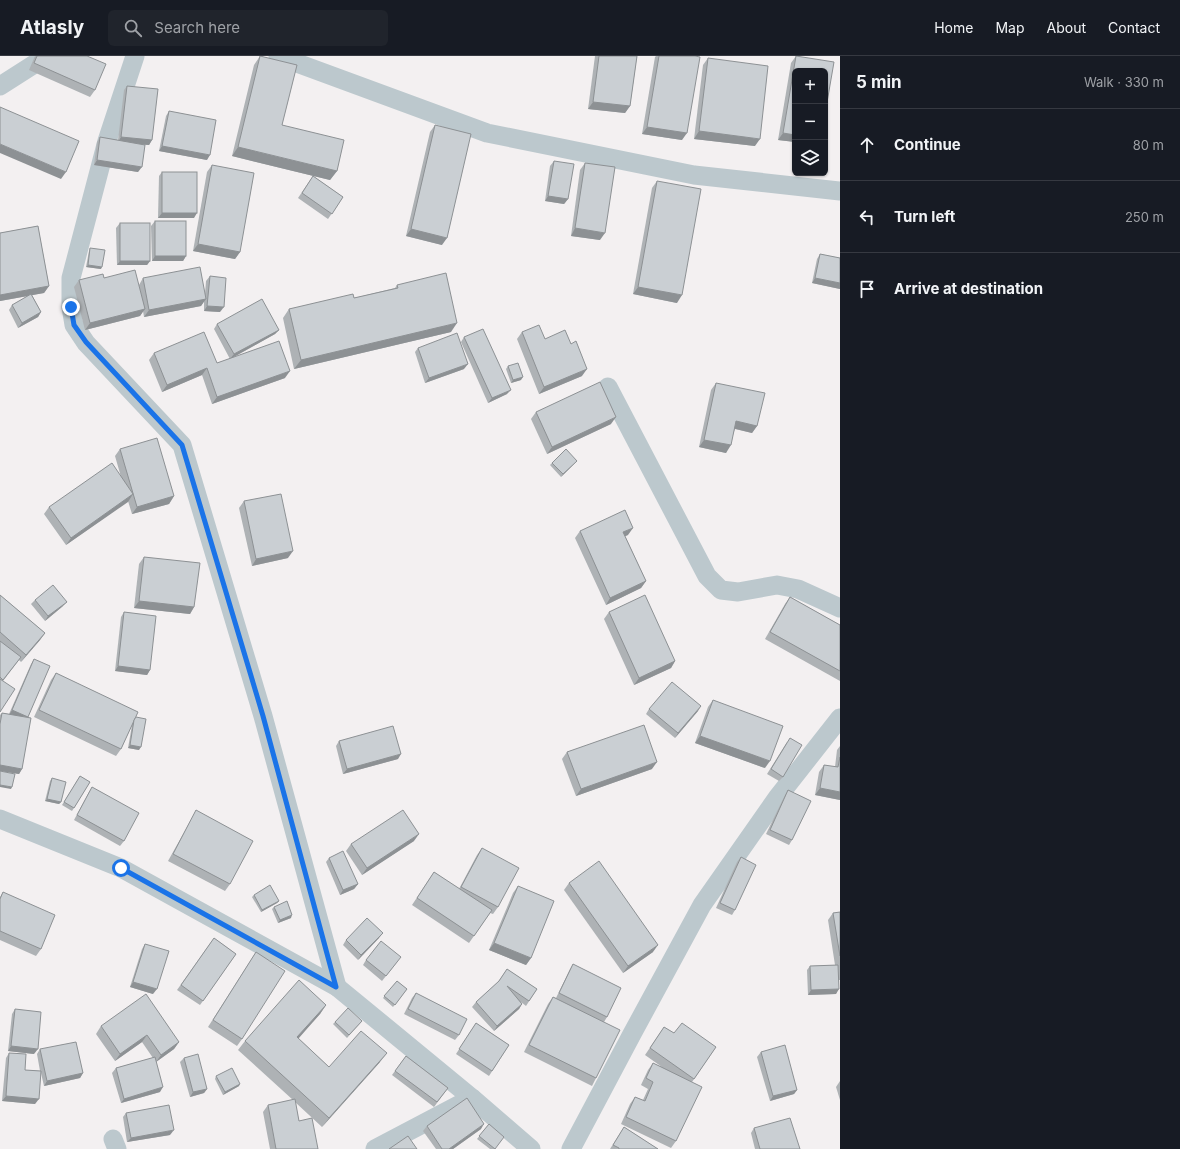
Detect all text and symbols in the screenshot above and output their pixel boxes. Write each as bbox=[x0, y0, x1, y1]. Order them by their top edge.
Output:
search box bbox=[108, 10, 388, 46]
text: Atlasly bbox=[20, 16, 84, 39]
icon: search bbox=[122, 17, 144, 39]
text: Search here bbox=[154, 18, 240, 37]
text: Home bbox=[934, 19, 973, 36]
text: Map bbox=[995, 19, 1025, 36]
text: About bbox=[1047, 19, 1086, 36]
text: Contact bbox=[1108, 19, 1160, 36]
map controls bbox=[792, 68, 828, 176]
button: + bbox=[792, 68, 828, 104]
text: 5 min bbox=[856, 72, 902, 92]
text: Walk · 330 m bbox=[1084, 74, 1164, 90]
button: − bbox=[792, 104, 828, 140]
icon: ahead bbox=[856, 134, 878, 156]
text: Continue bbox=[894, 135, 961, 154]
text: 80 m bbox=[1133, 137, 1164, 153]
button: layers bbox=[792, 140, 828, 176]
icon: left bbox=[856, 206, 878, 228]
text: Turn left bbox=[894, 207, 955, 226]
text: 250 m bbox=[1125, 209, 1164, 225]
icon: arrive bbox=[856, 278, 878, 300]
text: Arrive at destination bbox=[894, 279, 1043, 298]
route end bbox=[62, 298, 80, 316]
route start bbox=[112, 859, 130, 877]

